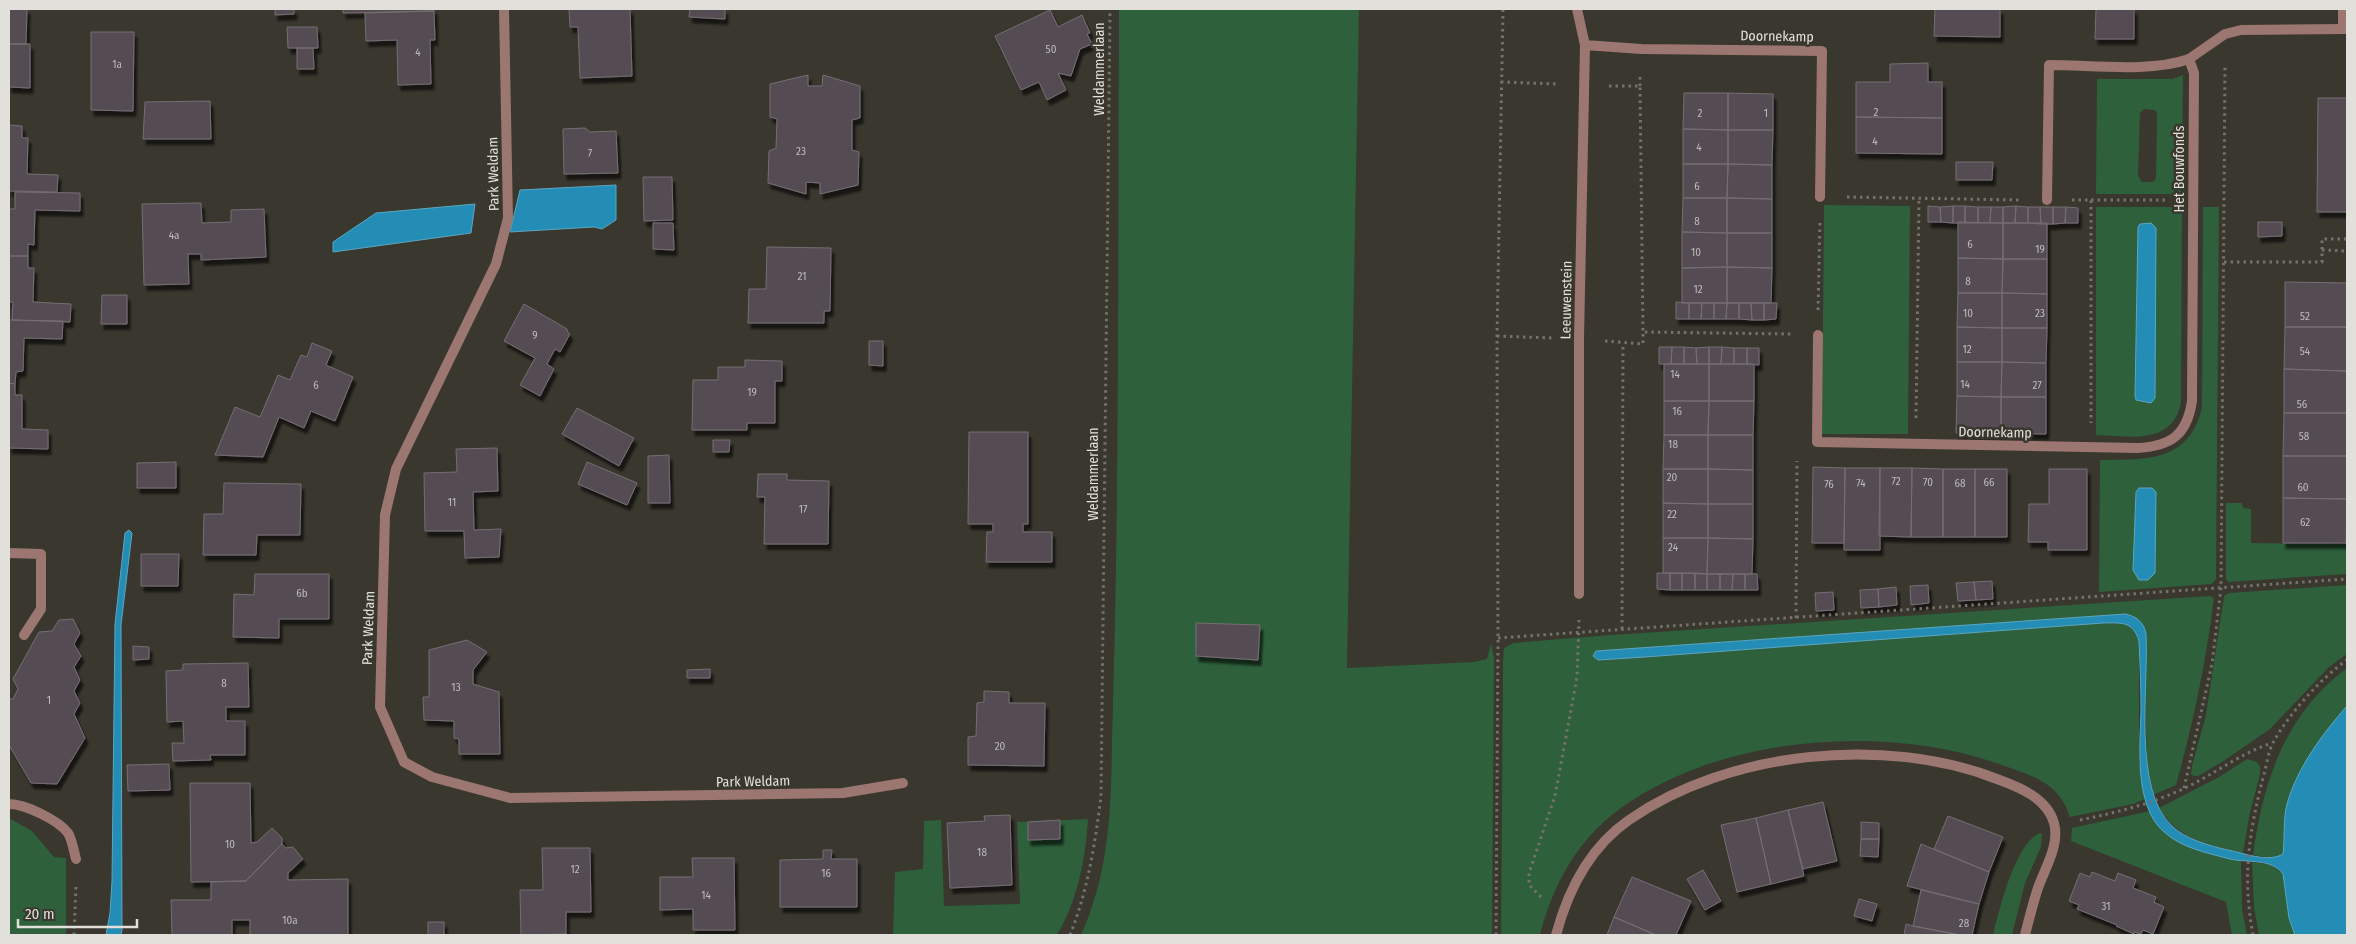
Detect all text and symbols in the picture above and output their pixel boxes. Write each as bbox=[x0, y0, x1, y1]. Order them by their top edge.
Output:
street label: Weldammerlaan bbox=[1091, 22, 1108, 116]
street label: Doornekamp bbox=[1740, 27, 1814, 46]
house number: 50 bbox=[1046, 43, 1057, 56]
house number: 4 bbox=[415, 46, 421, 59]
house number: 1a bbox=[112, 58, 122, 71]
house number: 2 bbox=[1874, 106, 1879, 119]
house number: 2 bbox=[1698, 107, 1703, 120]
house number: 1 bbox=[1764, 107, 1768, 120]
street label: Het Bouwfonds bbox=[2171, 125, 2188, 213]
house number: 4 bbox=[1872, 135, 1878, 148]
street label: Park Weldam bbox=[484, 137, 503, 211]
house number: 4 bbox=[1696, 141, 1702, 154]
house number: 23 bbox=[796, 145, 806, 158]
house number: 7 bbox=[588, 147, 593, 160]
house number: 6 bbox=[1694, 180, 1700, 193]
house number: 8 bbox=[1694, 215, 1700, 228]
house number: 4a bbox=[169, 229, 179, 242]
house number: 6 bbox=[1967, 238, 1973, 251]
house number: 19 bbox=[2035, 243, 2045, 256]
house number: 10 bbox=[1691, 246, 1701, 259]
street label: Leeuwenstein bbox=[1557, 261, 1576, 339]
house number: 21 bbox=[798, 270, 806, 283]
house number: 8 bbox=[1965, 275, 1971, 288]
house number: 12 bbox=[1693, 283, 1703, 296]
house number: 10 bbox=[1963, 307, 1973, 320]
house number: 23 bbox=[2035, 307, 2045, 320]
house number: 52 bbox=[2300, 310, 2310, 323]
house number: 9 bbox=[532, 329, 538, 342]
house number: 12 bbox=[1962, 343, 1972, 356]
house number: 54 bbox=[2300, 345, 2311, 358]
house number: 14 bbox=[1670, 368, 1680, 381]
house number: 14 bbox=[1960, 378, 1970, 391]
house number: 6 bbox=[313, 379, 319, 392]
house number: 27 bbox=[2032, 379, 2042, 392]
house number: 19 bbox=[747, 386, 757, 399]
house number: 56 bbox=[2297, 398, 2308, 411]
house number: 16 bbox=[1672, 405, 1682, 418]
street label: Doornekamp bbox=[1958, 423, 2032, 442]
street label: Weldammerlaan bbox=[1085, 427, 1102, 521]
house number: 58 bbox=[2299, 430, 2310, 443]
house number: 18 bbox=[1668, 438, 1678, 451]
house number: 20 bbox=[1667, 471, 1678, 484]
house number: 72 bbox=[1891, 475, 1901, 488]
house number: 70 bbox=[1923, 476, 1933, 489]
house number: 66 bbox=[1984, 476, 1995, 489]
house number: 74 bbox=[1856, 477, 1866, 490]
house number: 68 bbox=[1955, 477, 1966, 490]
house number: 76 bbox=[1824, 478, 1834, 491]
house number: 60 bbox=[2297, 481, 2309, 494]
house number: 11 bbox=[448, 496, 456, 509]
house number: 17 bbox=[799, 503, 808, 516]
house number: 22 bbox=[1667, 508, 1677, 521]
house number: 62 bbox=[2300, 516, 2310, 529]
house number: 24 bbox=[1668, 541, 1679, 554]
house number: 6b bbox=[296, 587, 308, 600]
street label: Park Weldam bbox=[359, 591, 378, 665]
house number: 8 bbox=[221, 677, 227, 690]
house number: 13 bbox=[451, 681, 461, 694]
house number: 1 bbox=[47, 694, 51, 707]
house number: 20 bbox=[995, 740, 1006, 753]
street label: Park Weldam bbox=[716, 772, 790, 791]
house number: 10 bbox=[225, 838, 235, 851]
house number: 18 bbox=[977, 846, 987, 859]
house number: 12 bbox=[570, 863, 580, 876]
house number: 16 bbox=[821, 867, 831, 880]
house number: 14 bbox=[701, 889, 711, 902]
scale bar bbox=[18, 896, 136, 928]
house number: 31 bbox=[2102, 900, 2111, 913]
text: 20 m bbox=[25, 905, 55, 923]
house number: 10a bbox=[282, 914, 298, 927]
house number: 28 bbox=[1959, 917, 1970, 930]

